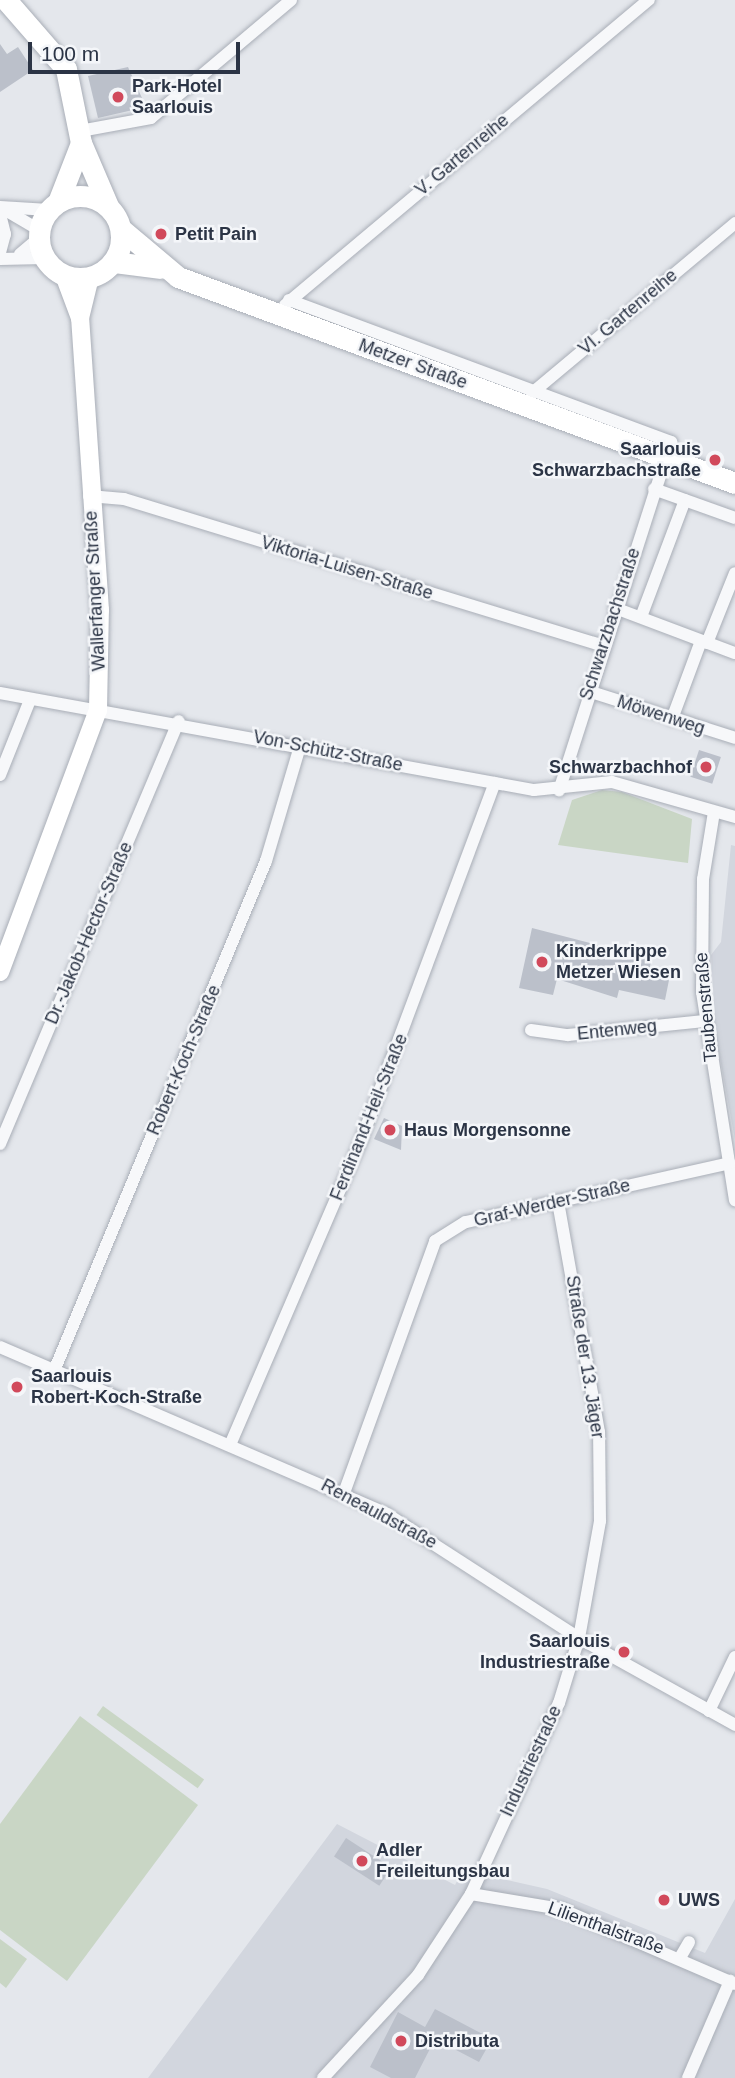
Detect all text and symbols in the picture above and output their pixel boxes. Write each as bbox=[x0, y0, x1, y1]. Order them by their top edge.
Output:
scale bar bbox=[32, 28, 243, 72]
text: 100 m bbox=[41, 42, 99, 65]
place label: Park-Hotel Saarlouis bbox=[132, 76, 222, 119]
marker: Park-Hotel Saarlouis bbox=[110, 89, 126, 105]
street label: V. Gartenreihe bbox=[411, 110, 513, 200]
place label: Petit Pain bbox=[175, 223, 257, 245]
marker: Petit Pain bbox=[153, 226, 169, 242]
street label: VI. Gartenreihe bbox=[574, 264, 682, 360]
street label: Metzer Straße bbox=[356, 334, 470, 394]
place label: Saarlouis Schwarzbachstraße bbox=[532, 439, 701, 482]
marker: Saarlouis Schwarzbachstraße bbox=[707, 452, 723, 468]
street label: Wallerfanger Straße bbox=[80, 510, 110, 672]
street label: Viktoria-Luisen-Straße bbox=[258, 532, 436, 604]
street label: Schwarzbachstraße bbox=[575, 545, 645, 703]
street label: Möwenweg bbox=[614, 691, 708, 739]
street label: Von-Schütz-Straße bbox=[251, 726, 405, 776]
place label: Schwarzbachhof bbox=[549, 756, 692, 778]
marker: Schwarzbachhof bbox=[698, 759, 714, 775]
street label: Dr.-Jakob-Hector-Straße bbox=[41, 839, 137, 1027]
place label: Kinderkrippe Metzer Wiesen bbox=[556, 941, 681, 984]
street label: Taubenstraße bbox=[690, 951, 722, 1063]
marker: Kinderkrippe Metzer Wiesen bbox=[534, 954, 550, 970]
street label: Robert-Koch-Straße bbox=[143, 982, 225, 1138]
street label: Entenweg bbox=[576, 1015, 658, 1045]
street label: Ferdinand-Heil-Straße bbox=[326, 1030, 412, 1204]
place label: Haus Morgensonne bbox=[404, 1119, 571, 1141]
marker: Haus Morgensonne bbox=[382, 1122, 398, 1138]
street label: Graf-Werder-Straße bbox=[472, 1175, 632, 1231]
street label: Straße der 13. Jäger bbox=[561, 1274, 609, 1440]
place label: Saarlouis Robert-Koch-Straße bbox=[31, 1366, 202, 1408]
marker: Saarlouis Robert-Koch-Straße bbox=[9, 1379, 25, 1395]
street label: Reneauldstraße bbox=[317, 1474, 441, 1554]
place label: Saarlouis Industriestraße bbox=[480, 1631, 610, 1674]
marker: Saarlouis Industriestraße bbox=[616, 1644, 632, 1660]
street label: Industriestraße bbox=[496, 1702, 566, 1820]
place label: Adler Freileitungsbau bbox=[376, 1840, 510, 1882]
marker: Adler Freileitungsbau bbox=[354, 1853, 370, 1869]
place label: UWS bbox=[678, 1889, 720, 1911]
marker: UWS bbox=[656, 1892, 672, 1908]
street label: Lilienthalstraße bbox=[545, 1897, 667, 1959]
place label: Distributa bbox=[415, 2030, 499, 2052]
marker: Distributa bbox=[393, 2033, 409, 2049]

